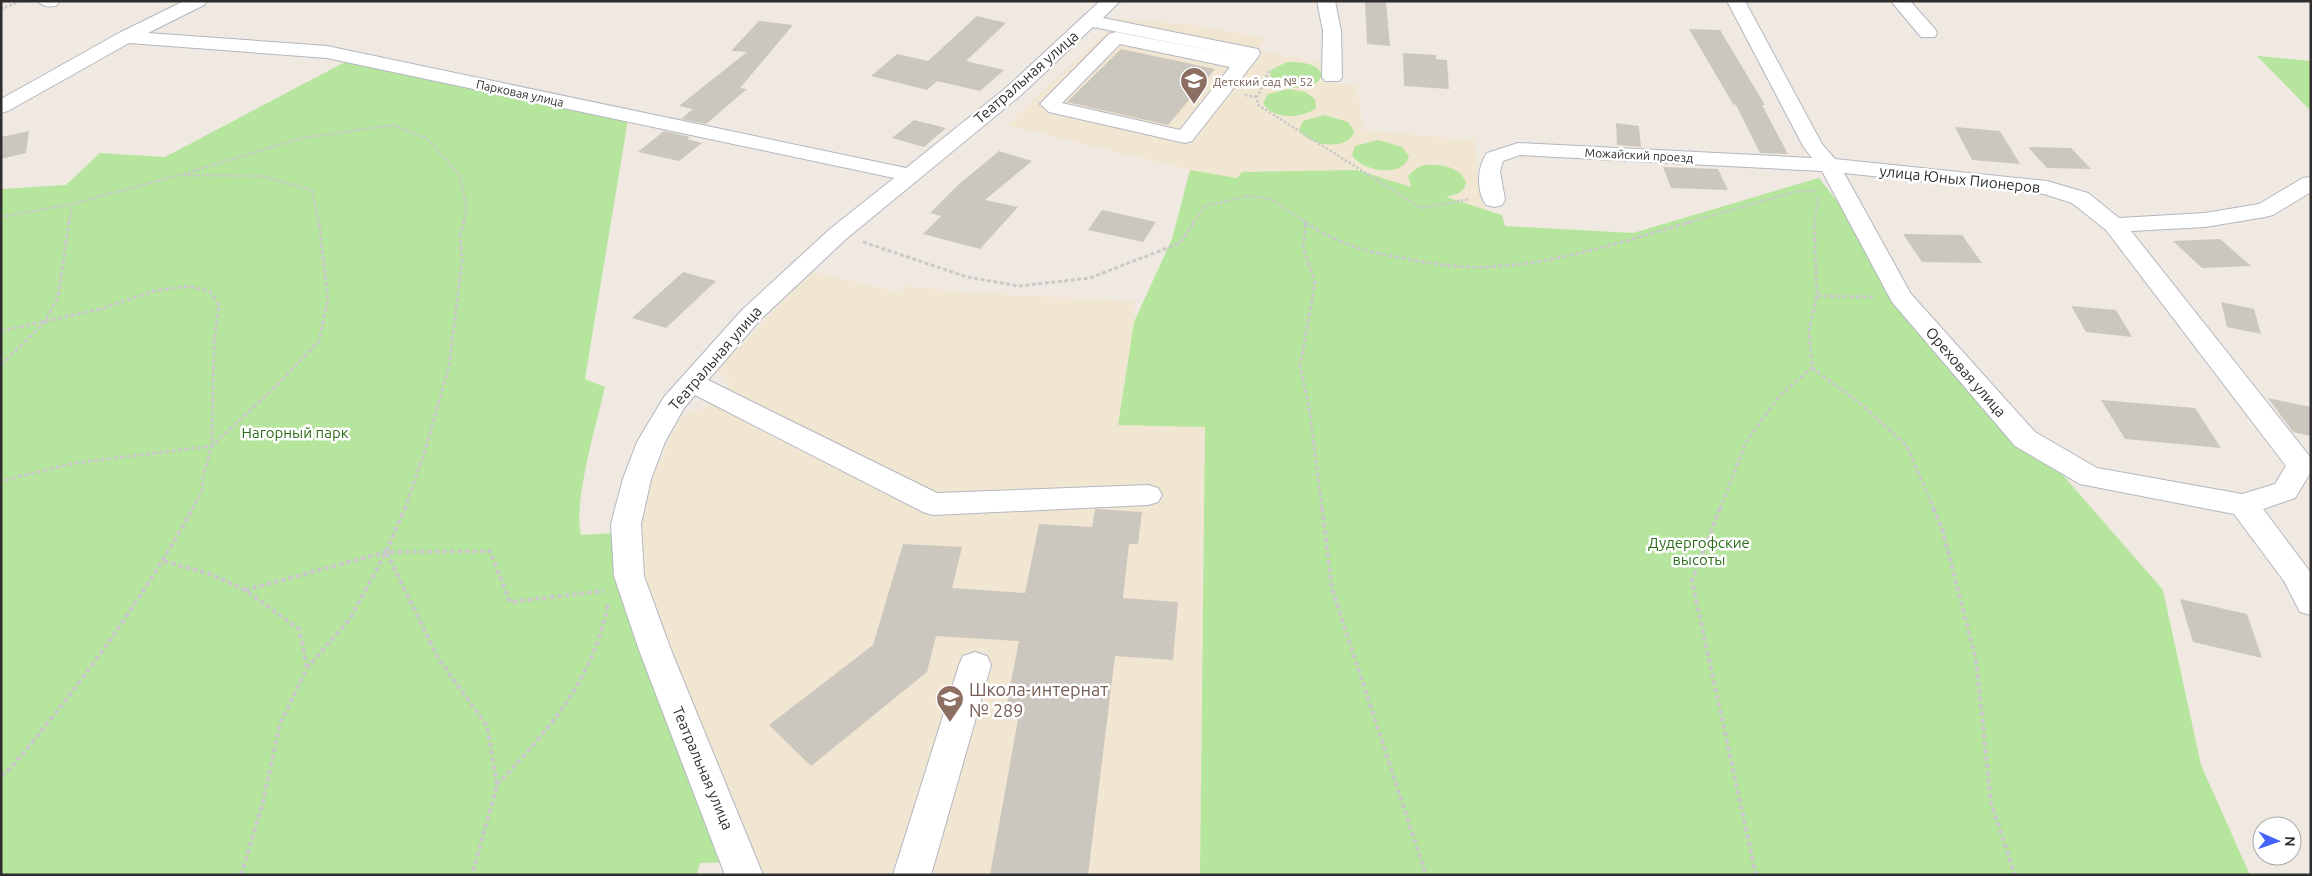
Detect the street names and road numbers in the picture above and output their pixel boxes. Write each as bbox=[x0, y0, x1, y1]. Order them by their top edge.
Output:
street label: Театральная улица bbox=[970, 27, 1082, 127]
street label: Парковая улица bbox=[475, 77, 565, 109]
street label: Можайский проезд bbox=[1584, 146, 1694, 164]
street label: улица Юных Пионеров bbox=[1879, 162, 2041, 196]
street label: Театральная улица bbox=[665, 302, 765, 414]
street label: Ореховая улица bbox=[1922, 324, 2010, 420]
street label: Театральная улица bbox=[669, 704, 737, 832]

